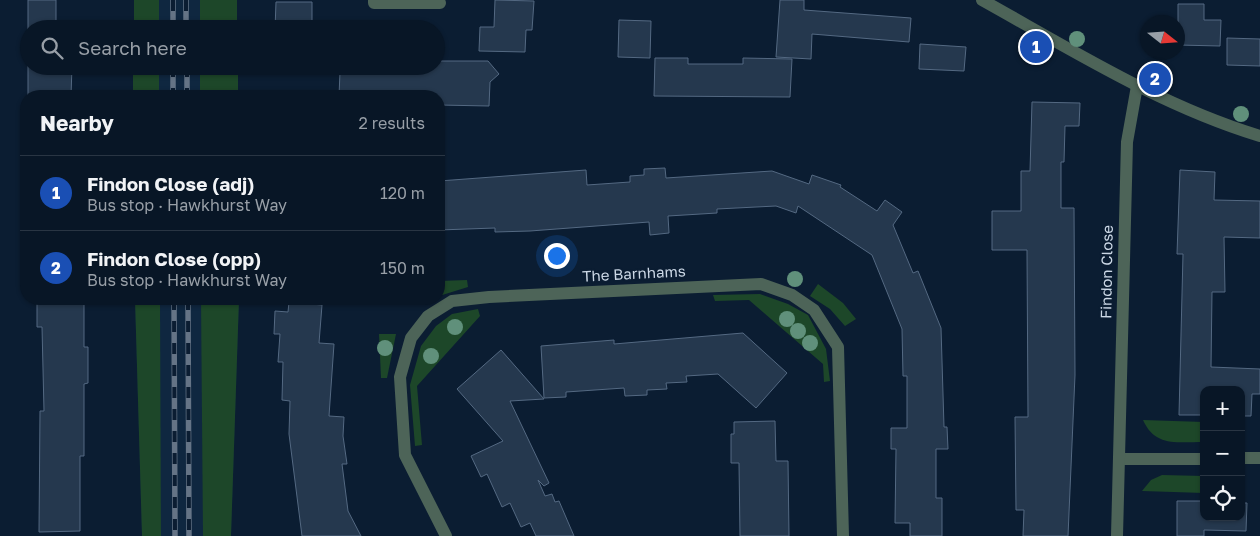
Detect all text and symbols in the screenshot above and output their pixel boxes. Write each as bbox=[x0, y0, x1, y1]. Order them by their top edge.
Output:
north arrow bbox=[1140, 15, 1185, 60]
search box bbox=[20, 20, 445, 75]
pin: 1 bbox=[1020, 28, 1052, 66]
icon: search bbox=[38, 34, 66, 62]
text: Search here bbox=[78, 36, 187, 59]
pin: 2 bbox=[1139, 60, 1171, 98]
text: Nearby bbox=[40, 110, 114, 136]
text: 2 results bbox=[359, 113, 425, 133]
text: Findon Close (adj) bbox=[87, 172, 254, 195]
text: 1 bbox=[52, 183, 60, 203]
text: 120 m bbox=[380, 183, 425, 203]
text: Bus stop · Hawkhurst Way bbox=[87, 195, 287, 215]
street label: Findon Close bbox=[1096, 225, 1116, 319]
your location bbox=[544, 243, 570, 269]
text: Findon Close (opp) bbox=[87, 247, 261, 270]
text: 2 bbox=[51, 258, 61, 278]
text: 150 m bbox=[380, 258, 425, 278]
street label: The Barnhams bbox=[582, 261, 686, 285]
text: Bus stop · Hawkhurst Way bbox=[87, 270, 287, 290]
map controls bbox=[1200, 386, 1245, 521]
button: + bbox=[1200, 386, 1245, 431]
button: − bbox=[1200, 431, 1245, 476]
button: locate bbox=[1200, 476, 1245, 521]

